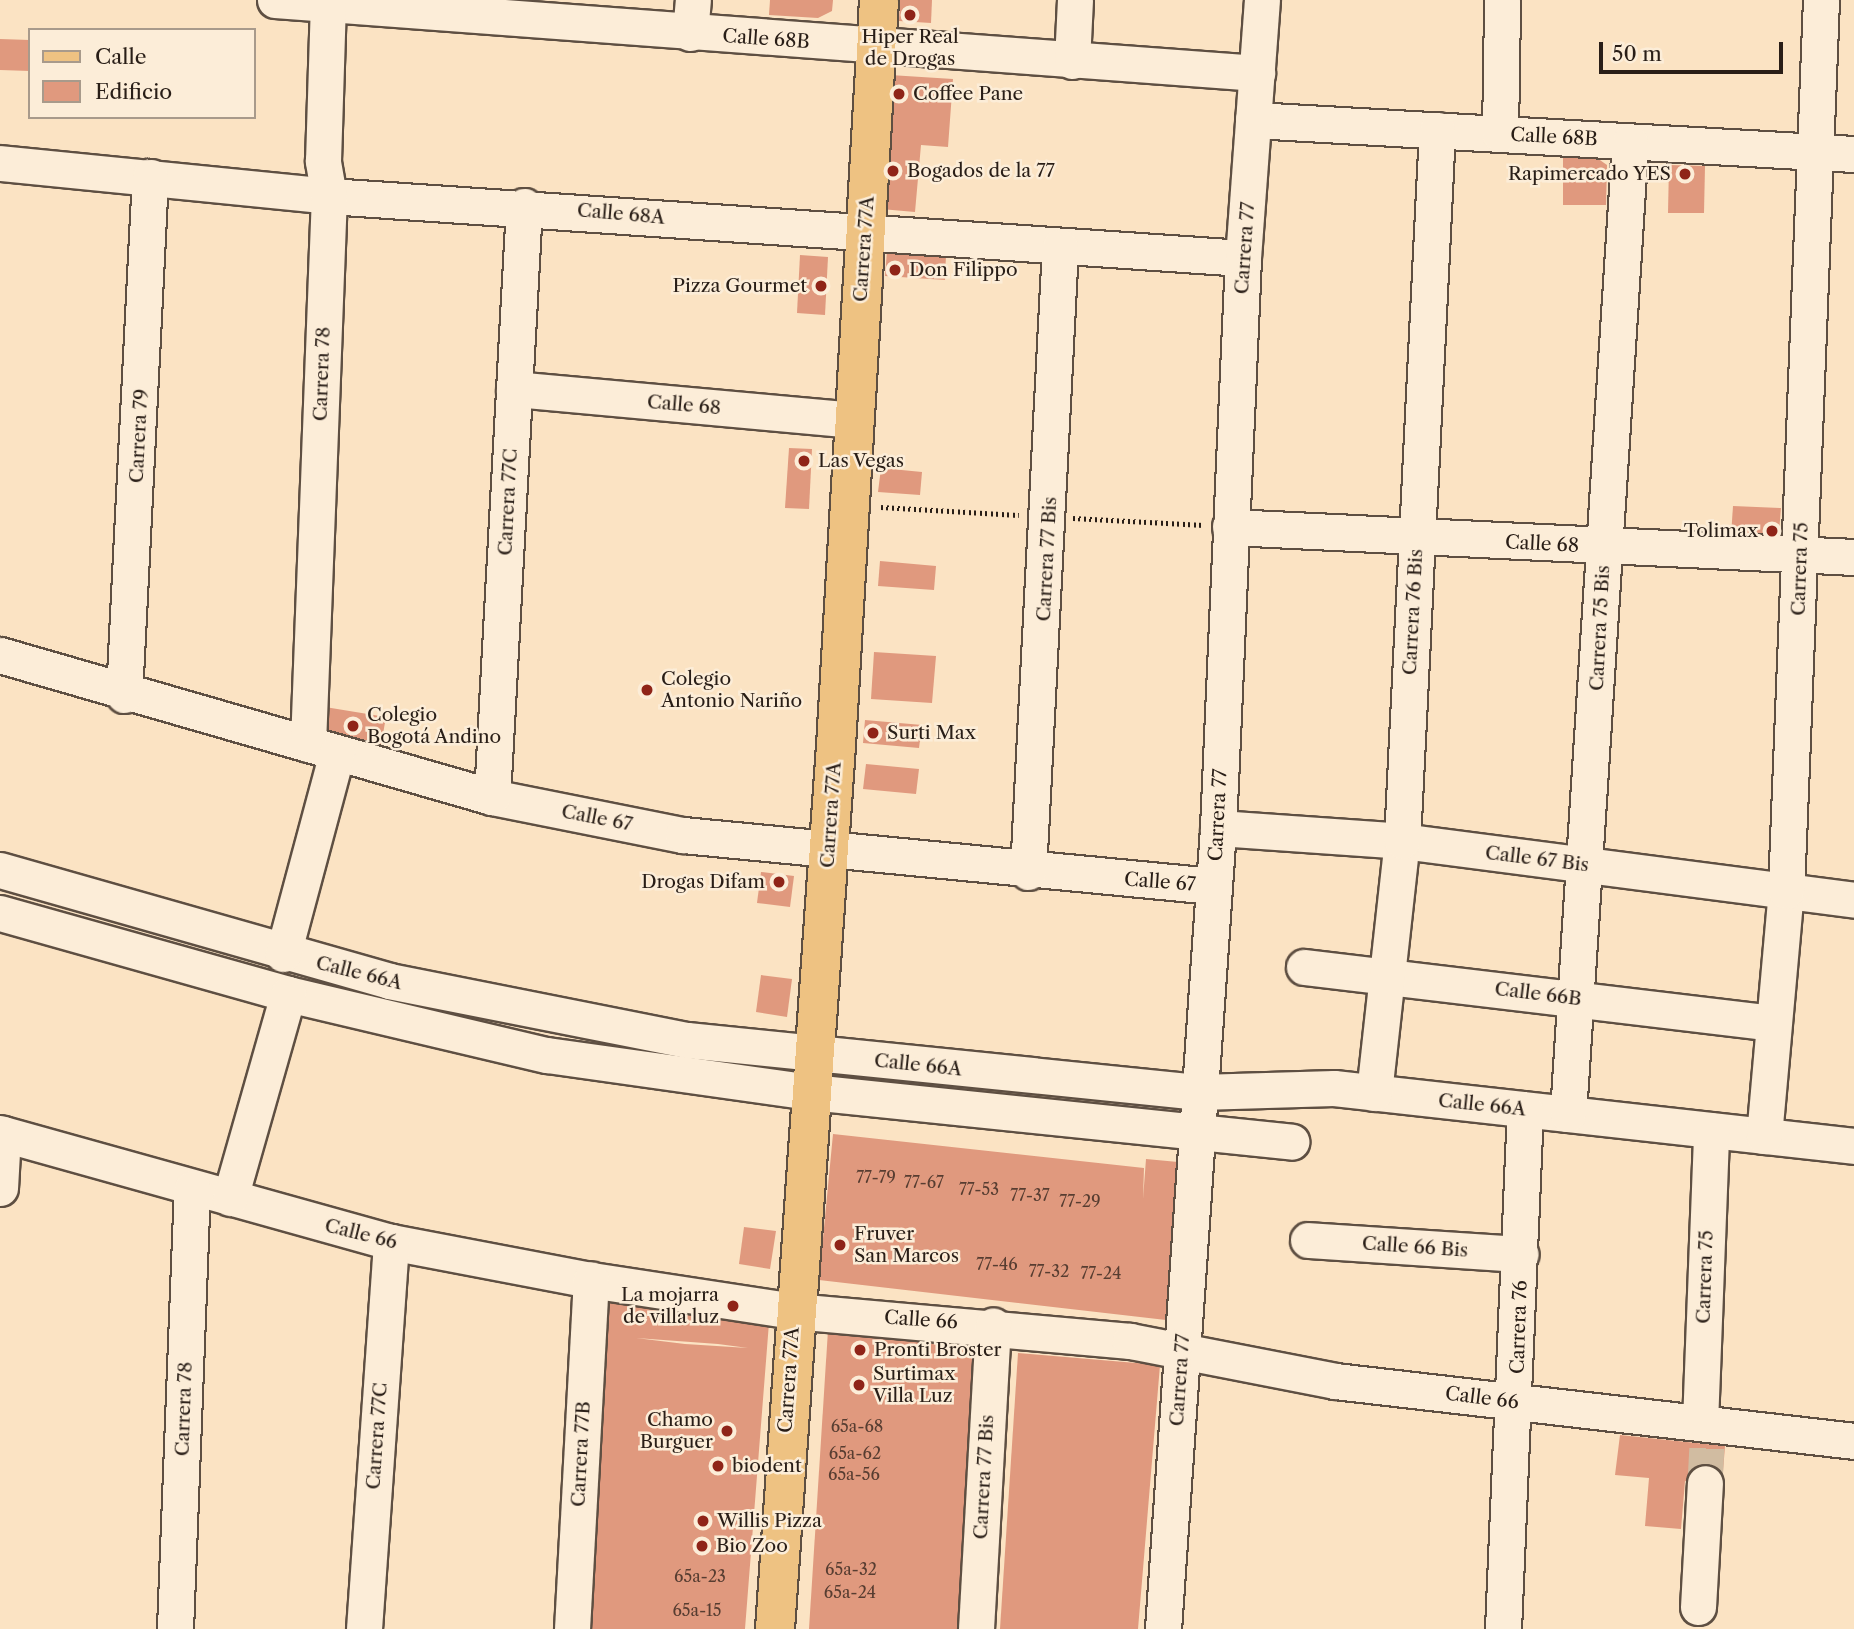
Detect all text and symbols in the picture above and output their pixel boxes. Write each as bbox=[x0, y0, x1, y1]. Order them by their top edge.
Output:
marker: Hiper Real de Drogas bbox=[902, 7, 918, 23]
street label: Calle 68B bbox=[722, 25, 810, 53]
place label: Hiper Real de Drogas bbox=[861, 26, 959, 70]
legend bbox=[28, 28, 256, 119]
scale bar bbox=[1602, 28, 1786, 72]
text: 50 m bbox=[1612, 41, 1662, 66]
text: Calle bbox=[95, 44, 147, 69]
text: Edificio bbox=[95, 79, 172, 104]
place label: Coffee Pane bbox=[913, 83, 1023, 105]
marker: Coffee Pane bbox=[891, 86, 907, 102]
street label: Calle 68B bbox=[1510, 123, 1598, 151]
place label: Bogados de la 77 bbox=[907, 160, 1055, 182]
marker: Bogados de la 77 bbox=[885, 163, 901, 179]
place label: Rapimercado YES bbox=[1507, 163, 1671, 185]
marker: Rapimercado YES bbox=[1677, 166, 1693, 182]
street label: Carrera 77A bbox=[849, 195, 879, 303]
street label: Calle 68A bbox=[576, 199, 666, 229]
street label: Carrera 77 bbox=[1230, 201, 1260, 295]
place label: Don Filippo bbox=[909, 259, 1018, 281]
marker: Don Filippo bbox=[887, 262, 903, 278]
place label: Pizza Gourmet bbox=[672, 275, 807, 297]
marker: Pizza Gourmet bbox=[813, 278, 829, 294]
street label: Carrera 78 bbox=[309, 326, 335, 422]
street label: Carrera 79 bbox=[125, 388, 153, 484]
street label: Calle 68 bbox=[646, 390, 722, 420]
street label: Carrera 77C bbox=[494, 448, 522, 556]
place label: Las Vegas bbox=[818, 450, 905, 472]
marker: Las Vegas bbox=[796, 453, 812, 469]
street label: Carrera 77 Bis bbox=[1032, 496, 1062, 622]
place label: Tolimax bbox=[1684, 520, 1758, 542]
street label: Carrera 75 bbox=[1787, 522, 1813, 616]
marker: Tolimax bbox=[1764, 523, 1780, 539]
street label: Calle 68 bbox=[1504, 531, 1580, 557]
street label: Carrera 76 Bis bbox=[1398, 548, 1428, 676]
street label: Carrera 75 Bis bbox=[1585, 564, 1615, 692]
place label: Colegio Antonio Nariño bbox=[661, 668, 802, 712]
marker: Colegio Antonio Nariño bbox=[639, 682, 655, 698]
place label: Colegio Bogotá Andino bbox=[367, 704, 502, 748]
marker: Colegio Bogotá Andino bbox=[345, 718, 361, 734]
place label: Surti Max bbox=[887, 722, 976, 744]
marker: Surti Max bbox=[865, 725, 881, 741]
street label: Carrera 77A bbox=[816, 761, 846, 869]
street label: Carrera 77 bbox=[1204, 768, 1232, 862]
street label: Calle 67 bbox=[560, 800, 634, 836]
street label: Calle 67 Bis bbox=[1484, 841, 1590, 877]
street label: Calle 67 bbox=[1123, 868, 1197, 896]
place label: Drogas Difam bbox=[641, 871, 765, 893]
marker: Drogas Difam bbox=[771, 874, 787, 890]
street label: Calle 66A bbox=[314, 951, 404, 995]
street label: Calle 66B bbox=[1493, 977, 1583, 1011]
street label: Calle 66A bbox=[873, 1049, 963, 1081]
street label: Calle 66A bbox=[1437, 1089, 1527, 1121]
house number: 77-79 bbox=[856, 1167, 896, 1187]
house number: 77-67 bbox=[904, 1172, 944, 1192]
house number: 77-53 bbox=[959, 1179, 999, 1199]
house number: 77-37 bbox=[1010, 1185, 1050, 1205]
house number: 77-29 bbox=[1059, 1191, 1101, 1211]
street label: Calle 66 bbox=[322, 1214, 400, 1254]
place label: Fruver San Marcos bbox=[854, 1223, 959, 1267]
street label: Carrera 75 bbox=[1692, 1230, 1718, 1324]
street label: Calle 66 Bis bbox=[1361, 1232, 1469, 1262]
marker: Fruver San Marcos bbox=[832, 1237, 848, 1253]
house number: 77-46 bbox=[976, 1254, 1018, 1274]
house number: 77-32 bbox=[1029, 1261, 1069, 1281]
house number: 77-24 bbox=[1080, 1263, 1122, 1283]
street label: Carrera 76 bbox=[1506, 1280, 1532, 1374]
place label: La mojarra de villa luz bbox=[621, 1284, 719, 1328]
marker: La mojarra de villa luz bbox=[725, 1298, 741, 1314]
street label: Calle 66 bbox=[883, 1306, 959, 1334]
street label: Carrera 77A bbox=[774, 1326, 804, 1434]
street label: Carrera 77 bbox=[1165, 1333, 1195, 1427]
place label: Pronti Broster bbox=[874, 1339, 1002, 1361]
marker: Pronti Broster bbox=[852, 1342, 868, 1358]
street label: Carrera 78 bbox=[171, 1361, 197, 1457]
place label: Surtimax Villa Luz bbox=[873, 1363, 955, 1407]
marker: Surtimax Villa Luz bbox=[851, 1377, 867, 1393]
street label: Carrera 77C bbox=[362, 1382, 392, 1490]
street label: Calle 66 bbox=[1444, 1382, 1520, 1414]
street label: Carrera 77B bbox=[567, 1400, 595, 1508]
place label: Chamo Burguer bbox=[640, 1409, 713, 1453]
street label: Carrera 77 Bis bbox=[969, 1414, 999, 1540]
house number: 65a-68 bbox=[831, 1416, 883, 1436]
marker: Chamo Burguer bbox=[719, 1423, 735, 1439]
house number: 65a-62 bbox=[829, 1443, 881, 1463]
place label: biodent bbox=[732, 1455, 802, 1477]
marker: biodent bbox=[710, 1458, 726, 1474]
house number: 65a-56 bbox=[828, 1464, 880, 1484]
place label: Willis Pizza bbox=[717, 1510, 822, 1532]
marker: Willis Pizza bbox=[695, 1513, 711, 1529]
place label: Bio Zoo bbox=[716, 1535, 788, 1557]
marker: Bio Zoo bbox=[694, 1538, 710, 1554]
house number: 65a-32 bbox=[825, 1559, 877, 1579]
house number: 65a-23 bbox=[674, 1566, 726, 1586]
house number: 65a-24 bbox=[824, 1582, 876, 1602]
house number: 65a-15 bbox=[672, 1600, 722, 1620]

